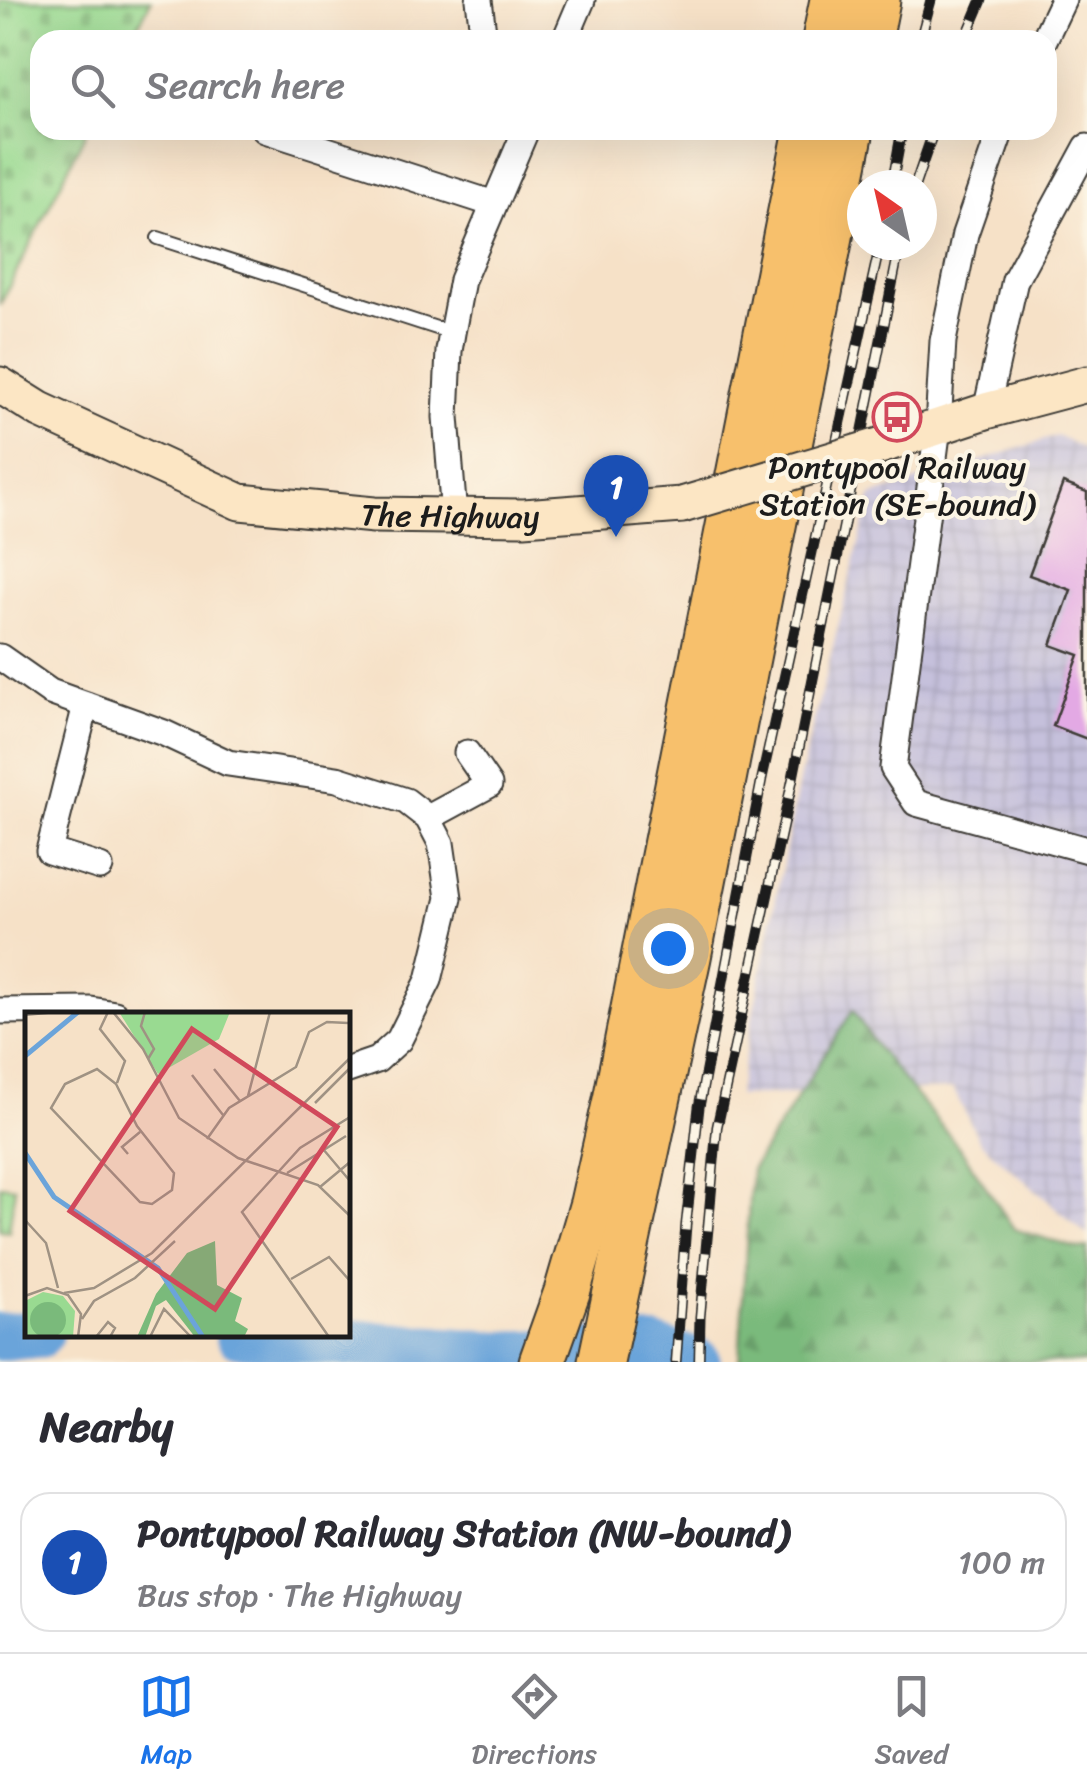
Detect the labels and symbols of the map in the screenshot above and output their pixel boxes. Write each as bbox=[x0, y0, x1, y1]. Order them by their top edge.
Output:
north arrow bbox=[847, 170, 937, 260]
bus stop icon: Pontypool Railway Station (SE-bound) bbox=[871, 391, 923, 443]
place label: Pontypool Railway Station (SE-bound) bbox=[760, 439, 1036, 533]
pin: 1 bbox=[584, 454, 648, 537]
street label: The Highway bbox=[358, 486, 542, 546]
your location bbox=[643, 923, 694, 974]
inset map bbox=[25, 1012, 350, 1337]

